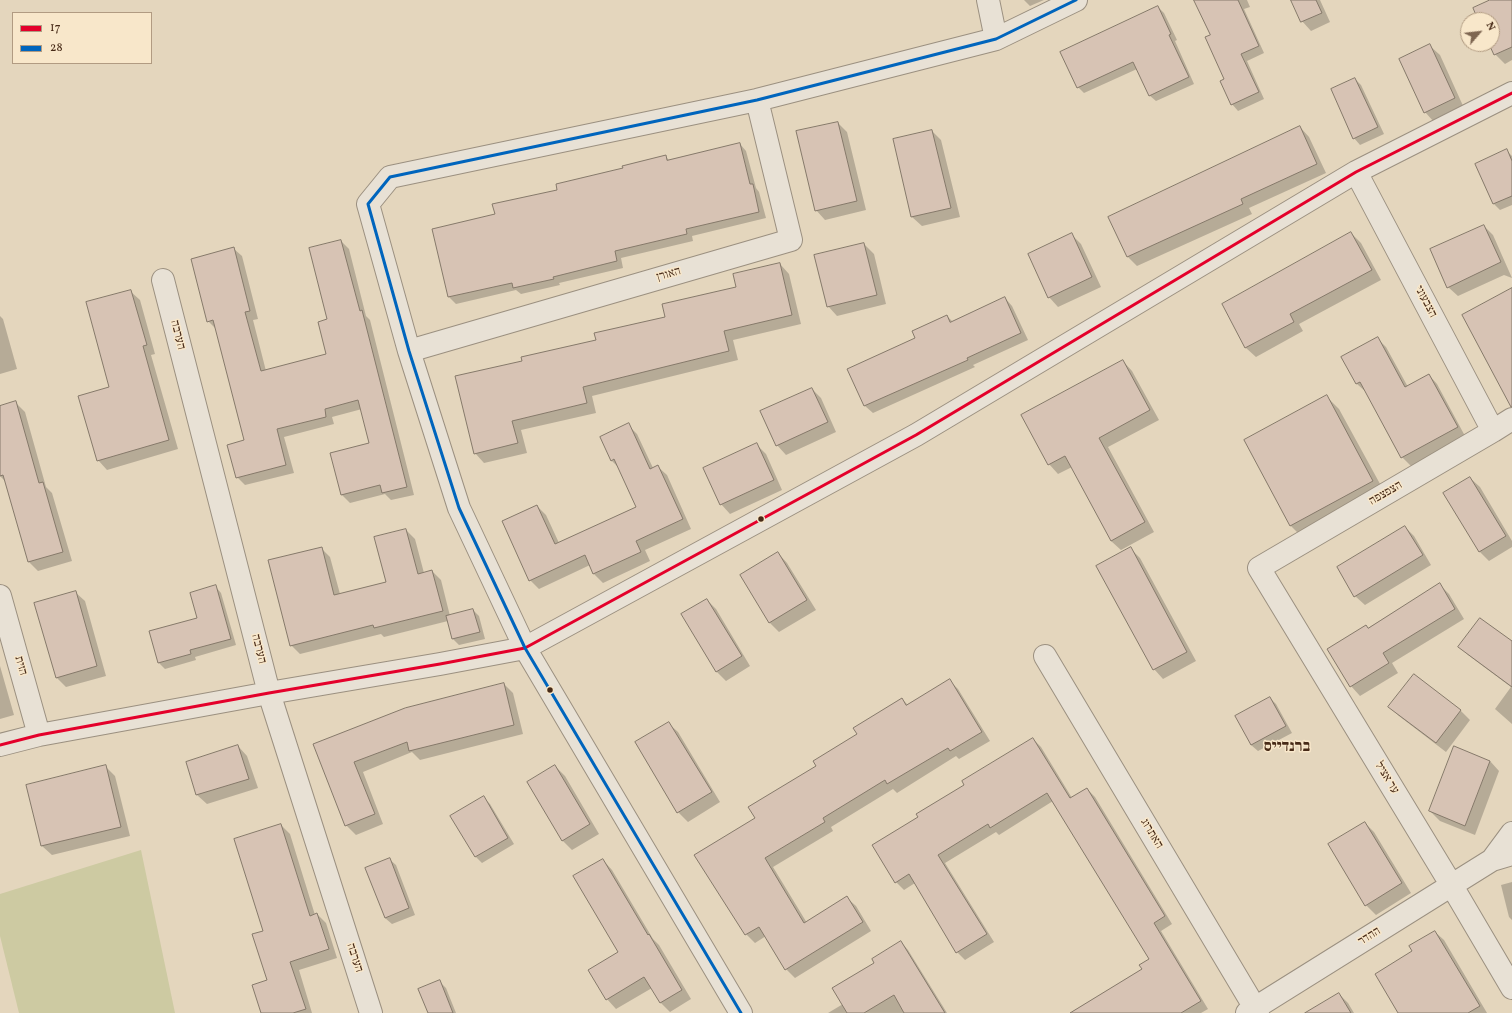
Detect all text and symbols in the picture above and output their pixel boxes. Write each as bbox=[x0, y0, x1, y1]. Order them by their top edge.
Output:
legend bbox=[12, 12, 152, 64]
north arrow bbox=[1460, 12, 1500, 52]
text: 17 bbox=[50, 20, 60, 36]
text: N bbox=[1482, 20, 1499, 34]
text: 28 bbox=[50, 40, 63, 56]
street label: האורן bbox=[655, 265, 683, 285]
street label: הצבעוני bbox=[1411, 284, 1439, 320]
street label: הערבה bbox=[166, 319, 188, 351]
street label: הצפצפה bbox=[1367, 479, 1405, 509]
unlabelled marker bbox=[756, 514, 766, 524]
street label: הערבה bbox=[247, 633, 269, 665]
street label: הזית bbox=[10, 655, 30, 677]
unlabelled marker bbox=[545, 685, 555, 695]
district label: ברנדייס bbox=[1264, 738, 1310, 758]
street label: ער אציל bbox=[1371, 759, 1401, 797]
street label: האתרוג bbox=[1136, 816, 1166, 852]
street label: ההדר bbox=[1356, 925, 1384, 949]
street label: הערבה bbox=[343, 942, 365, 974]

